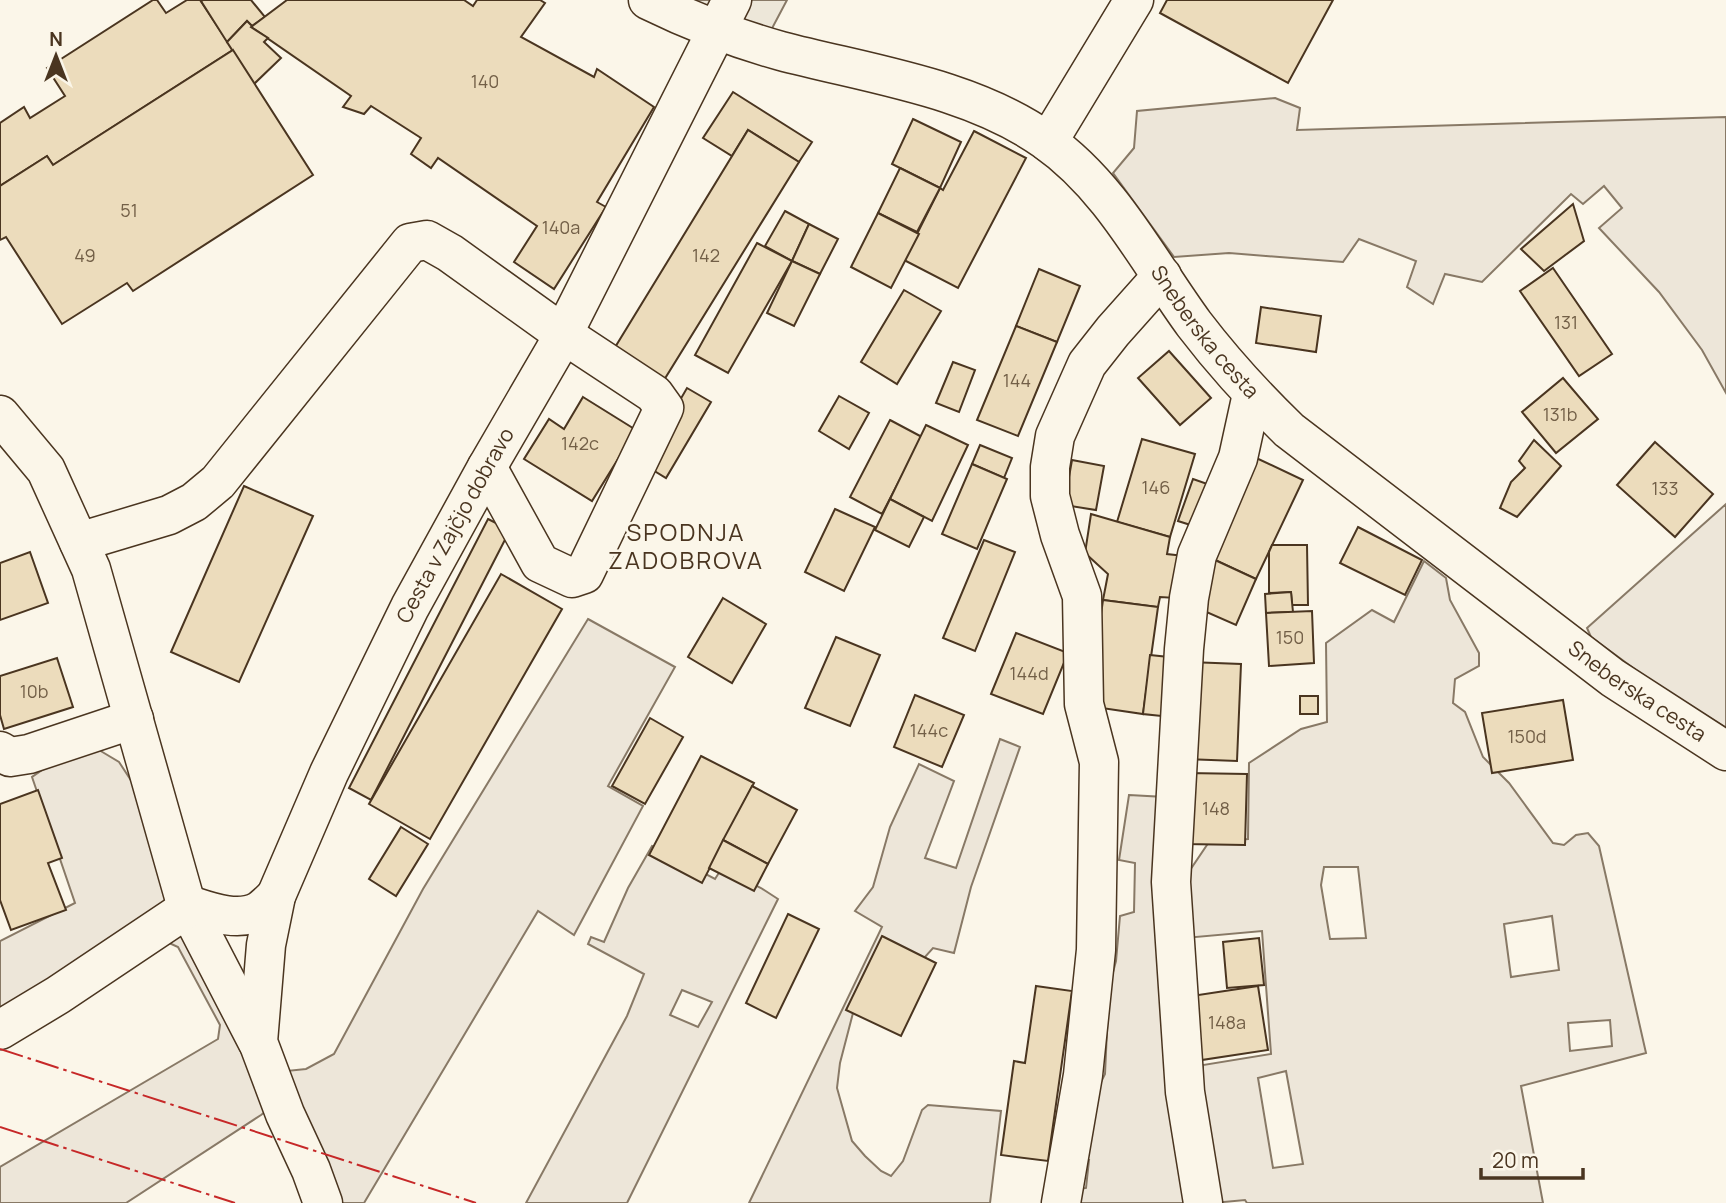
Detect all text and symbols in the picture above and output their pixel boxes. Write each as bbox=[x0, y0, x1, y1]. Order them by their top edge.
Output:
north arrow bbox=[21, 21, 91, 91]
text: N bbox=[49, 26, 63, 52]
house number: 140 bbox=[471, 69, 499, 93]
house number: 51 bbox=[120, 198, 138, 222]
house number: 140a bbox=[542, 215, 580, 239]
house number: 49 bbox=[74, 243, 96, 267]
house number: 142 bbox=[692, 243, 720, 267]
street label: Sneberska cesta bbox=[1145, 260, 1266, 404]
house number: 131 bbox=[1554, 310, 1578, 334]
house number: 144 bbox=[1003, 368, 1031, 392]
house number: 131b bbox=[1543, 402, 1577, 426]
street label: Cesta v Zajčjo dobravo bbox=[389, 422, 520, 627]
house number: 142c bbox=[561, 431, 599, 455]
house number: 146 bbox=[1142, 475, 1170, 499]
house number: 133 bbox=[1652, 476, 1678, 500]
district label: SPODNJA ZADOBROVA bbox=[608, 515, 764, 576]
house number: 150 bbox=[1276, 625, 1304, 649]
street label: Sneberska cesta bbox=[1563, 634, 1712, 748]
house number: 144d bbox=[1009, 661, 1049, 685]
house number: 10b bbox=[20, 679, 48, 703]
house number: 144c bbox=[910, 718, 948, 742]
house number: 150d bbox=[1507, 724, 1547, 748]
house number: 148 bbox=[1202, 796, 1230, 820]
house number: 148a bbox=[1208, 1010, 1246, 1034]
scale bar bbox=[1481, 1136, 1582, 1180]
text: 20 m bbox=[1492, 1146, 1539, 1174]

